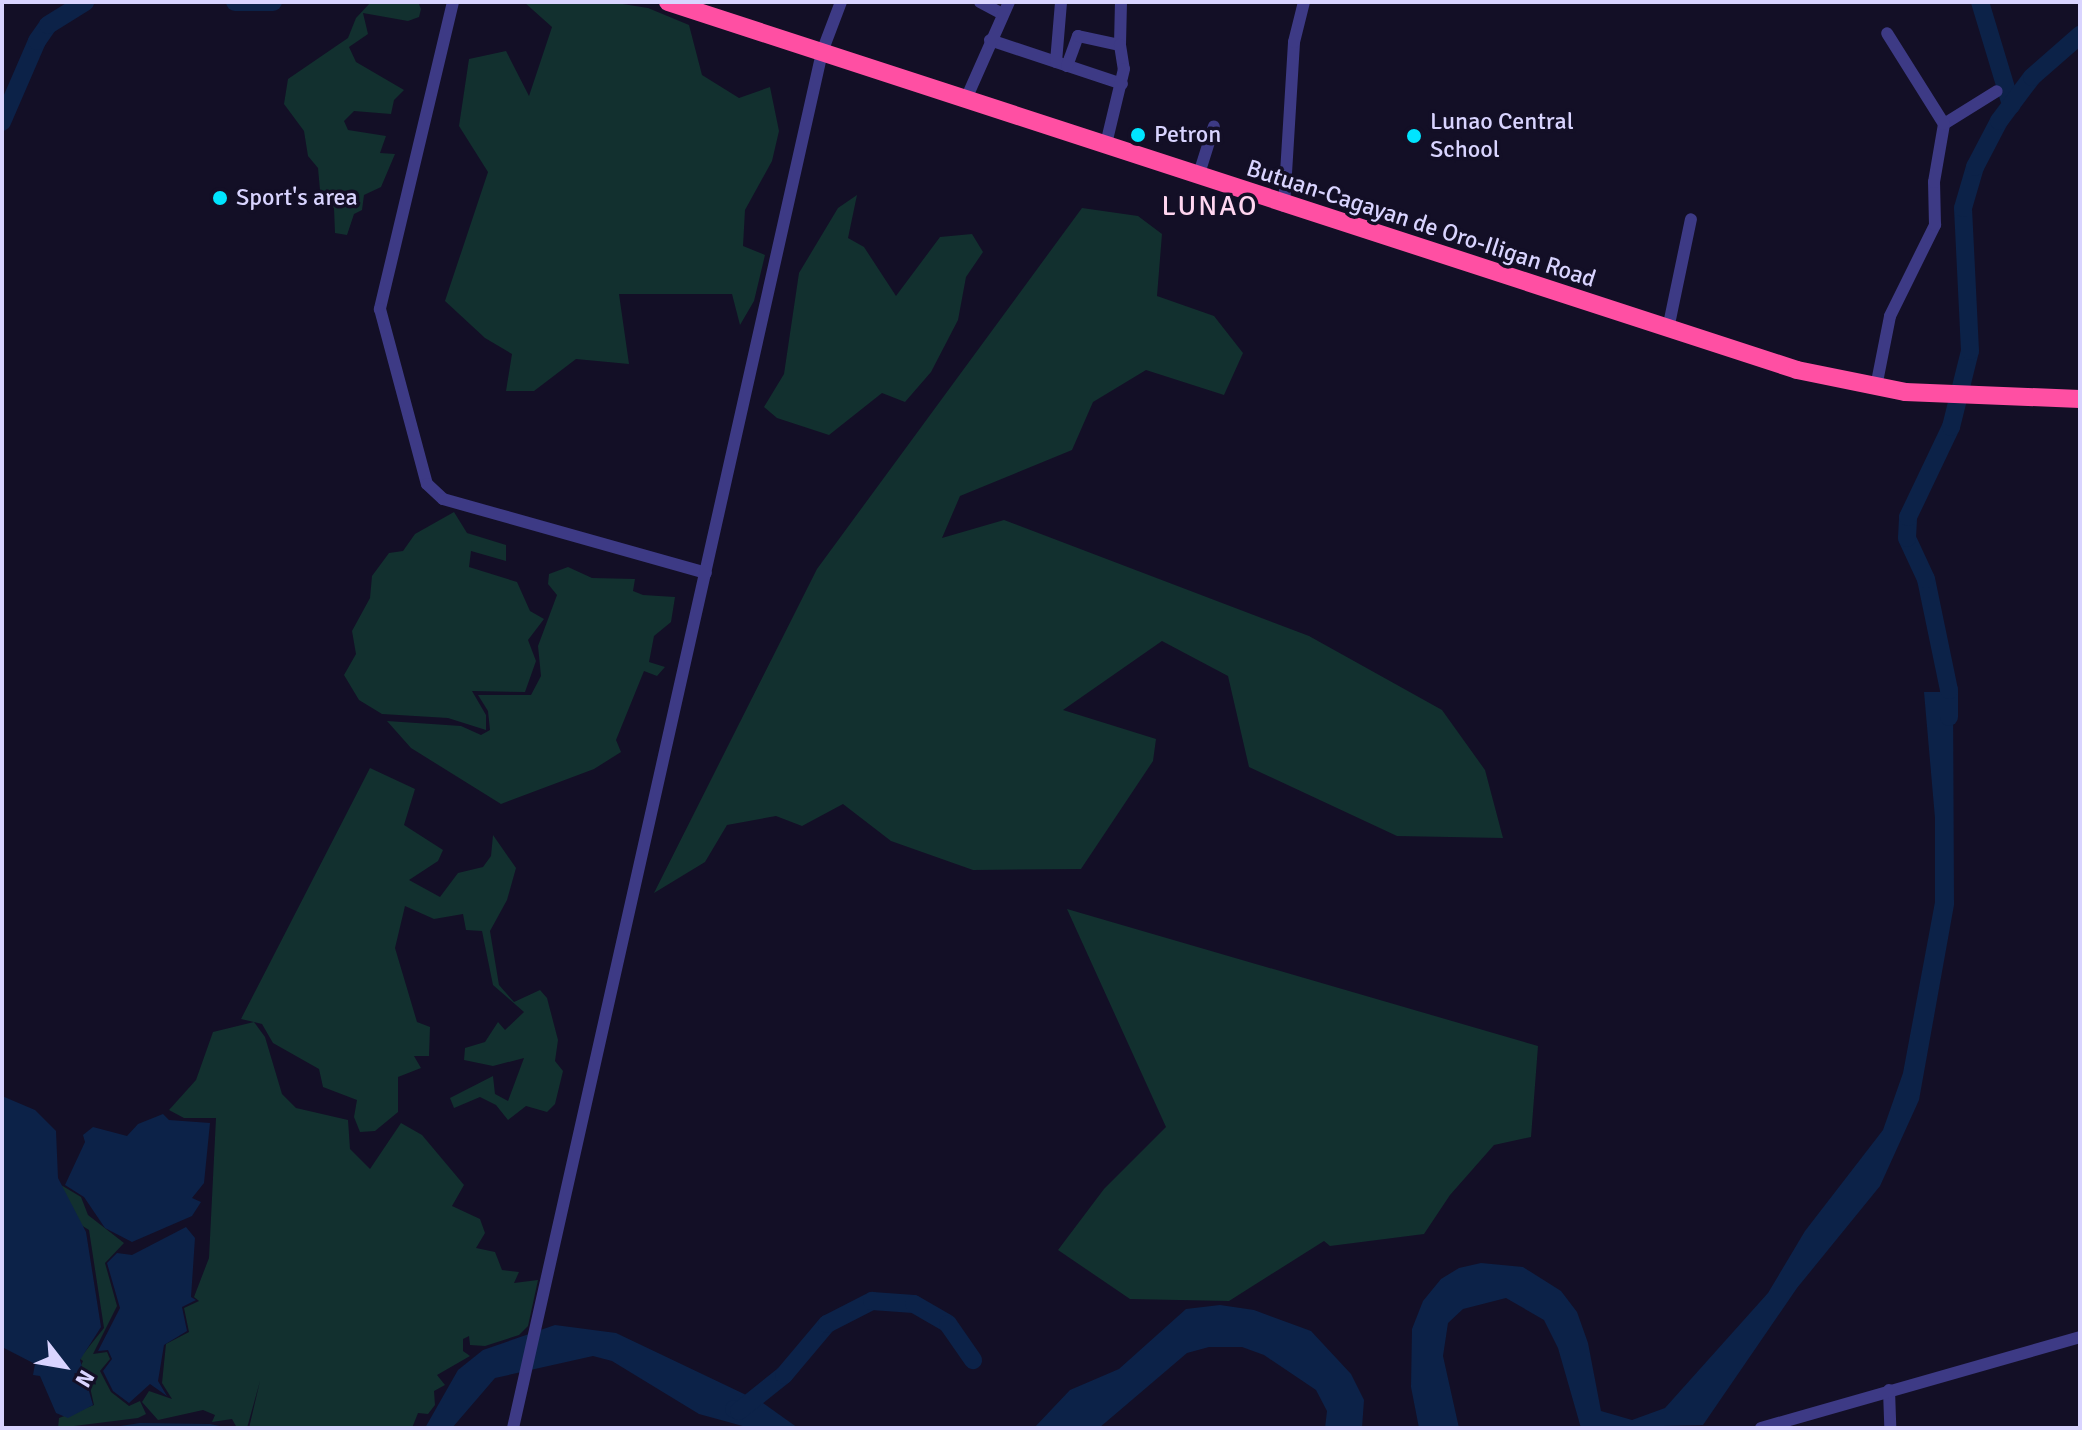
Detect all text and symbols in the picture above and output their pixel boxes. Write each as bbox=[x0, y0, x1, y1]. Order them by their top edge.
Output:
place label: Lunao Central School bbox=[1430, 108, 1574, 164]
place label: Petron bbox=[1154, 121, 1221, 149]
marker: Petron bbox=[1129, 126, 1147, 144]
marker: Lunao Central School bbox=[1405, 127, 1423, 145]
street label: Butuan-Cagayan de Oro-Iligan Road bbox=[1243, 154, 1599, 294]
place label: Sport's area bbox=[236, 184, 358, 212]
marker: Sport's area bbox=[211, 189, 229, 207]
district label: LUNAO bbox=[1162, 189, 1258, 223]
north arrow bbox=[24, 1326, 104, 1406]
text: N bbox=[69, 1365, 101, 1392]

